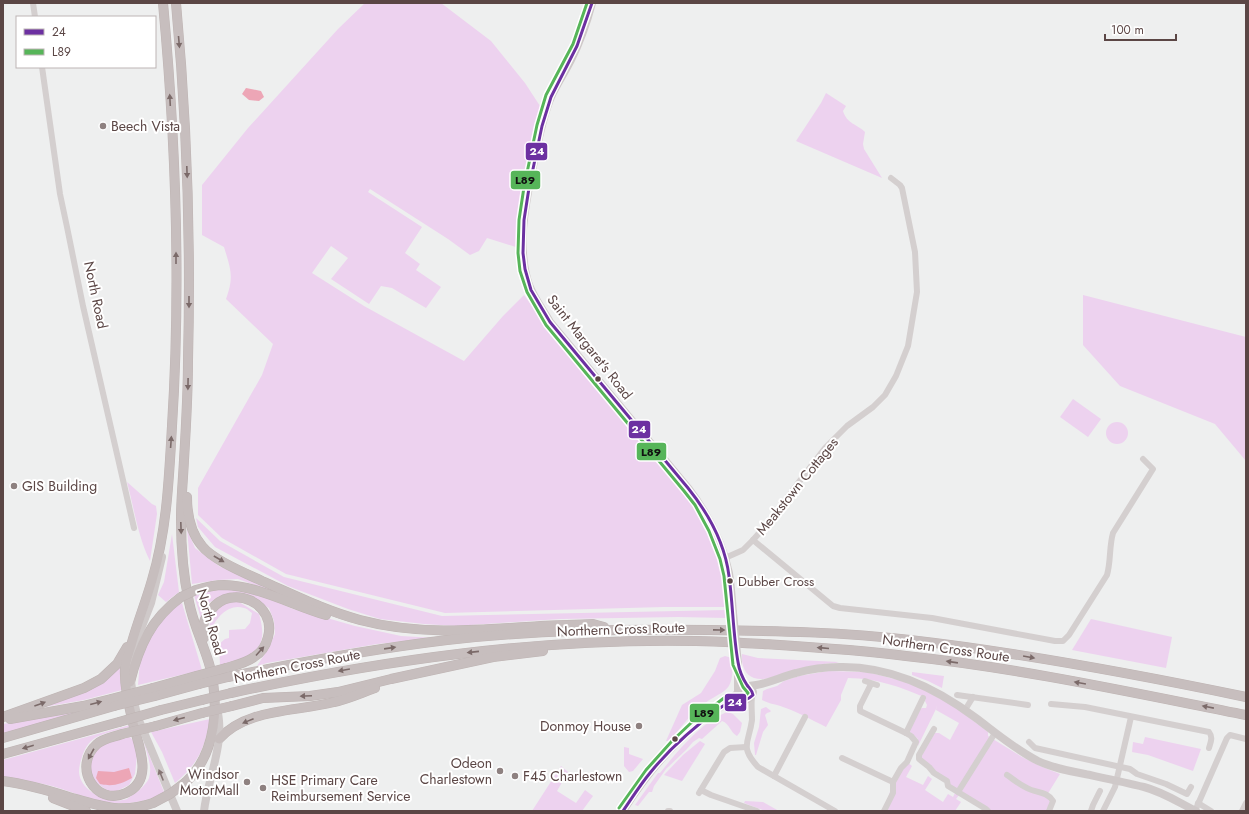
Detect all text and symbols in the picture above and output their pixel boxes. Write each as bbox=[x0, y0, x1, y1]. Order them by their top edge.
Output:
legend bbox=[16, 16, 156, 68]
scale bar bbox=[1105, 16, 1176, 42]
text: 100 m bbox=[1111, 21, 1144, 39]
text: 24 bbox=[52, 23, 66, 41]
one-way arrow bbox=[176, 36, 183, 48]
text: L89 bbox=[52, 43, 71, 61]
one-way arrow bbox=[167, 94, 174, 106]
place label: Beech Vista bbox=[111, 116, 180, 136]
marker: Beech Vista bbox=[98, 121, 108, 131]
line badge: 24 bbox=[525, 142, 548, 161]
text: 24 bbox=[530, 143, 545, 159]
one-way arrow bbox=[183, 166, 190, 178]
line badge: L89 bbox=[510, 170, 541, 190]
text: L89 bbox=[515, 172, 535, 188]
one-way arrow bbox=[173, 251, 179, 264]
street label: North Road bbox=[79, 259, 113, 331]
street label: Saint Margaret's Road bbox=[543, 290, 637, 404]
one-way arrow bbox=[186, 296, 192, 309]
unlabelled marker bbox=[593, 374, 603, 384]
one-way arrow bbox=[185, 378, 191, 391]
line badge: 24 bbox=[628, 420, 651, 439]
text: 24 bbox=[632, 421, 647, 437]
street label: Meakstown Cottages bbox=[751, 433, 843, 539]
one-way arrow bbox=[167, 436, 174, 448]
line badge: L89 bbox=[636, 442, 667, 461]
text: L89 bbox=[641, 444, 661, 460]
place label: GIS Building bbox=[22, 476, 97, 496]
marker: GIS Building bbox=[9, 481, 19, 491]
one-way arrow bbox=[178, 522, 185, 534]
one-way arrow bbox=[213, 556, 225, 563]
place label: Dubber Cross bbox=[738, 572, 814, 591]
marker: Dubber Cross bbox=[725, 576, 735, 586]
street label: North Road bbox=[192, 586, 230, 658]
street label: Northern Cross Route bbox=[557, 617, 685, 641]
one-way arrow bbox=[713, 627, 726, 633]
street label: Northern Cross Route bbox=[881, 629, 1011, 667]
street label: Northern Cross Route bbox=[232, 644, 362, 688]
one-way arrow bbox=[384, 645, 397, 651]
one-way arrow bbox=[816, 645, 829, 652]
one-way arrow bbox=[255, 647, 264, 656]
one-way arrow bbox=[467, 649, 479, 655]
one-way arrow bbox=[1023, 654, 1035, 660]
one-way arrow bbox=[946, 659, 958, 665]
one-way arrow bbox=[338, 667, 350, 673]
one-way arrow bbox=[1074, 680, 1086, 686]
one-way arrow bbox=[300, 692, 312, 699]
line badge: 24 bbox=[724, 693, 747, 712]
text: 24 bbox=[728, 694, 743, 710]
one-way arrow bbox=[90, 700, 102, 706]
one-way arrow bbox=[34, 701, 46, 707]
line badge: L89 bbox=[689, 703, 720, 723]
one-way arrow bbox=[1202, 704, 1214, 710]
text: L89 bbox=[694, 705, 714, 721]
one-way arrow bbox=[173, 716, 185, 722]
place label: Donmoy House bbox=[540, 716, 631, 736]
one-way arrow bbox=[241, 718, 253, 724]
marker: Donmoy House bbox=[634, 721, 644, 731]
unlabelled marker bbox=[670, 734, 680, 744]
one-way arrow bbox=[21, 744, 33, 750]
one-way arrow bbox=[87, 748, 94, 760]
place label: Odeon Charlestown bbox=[420, 753, 492, 789]
place label: Windsor MotorMall bbox=[180, 764, 239, 800]
marker: Odeon Charlestown bbox=[495, 766, 505, 776]
place label: F45 Charlestown bbox=[523, 766, 622, 786]
one-way arrow bbox=[158, 769, 164, 781]
place label: HSE Primary Care Reimbursement Service bbox=[271, 770, 410, 806]
marker: F45 Charlestown bbox=[510, 771, 520, 781]
marker: Windsor MotorMall bbox=[242, 777, 252, 787]
marker: HSE Primary Care Reimbursement Service bbox=[258, 783, 268, 793]

